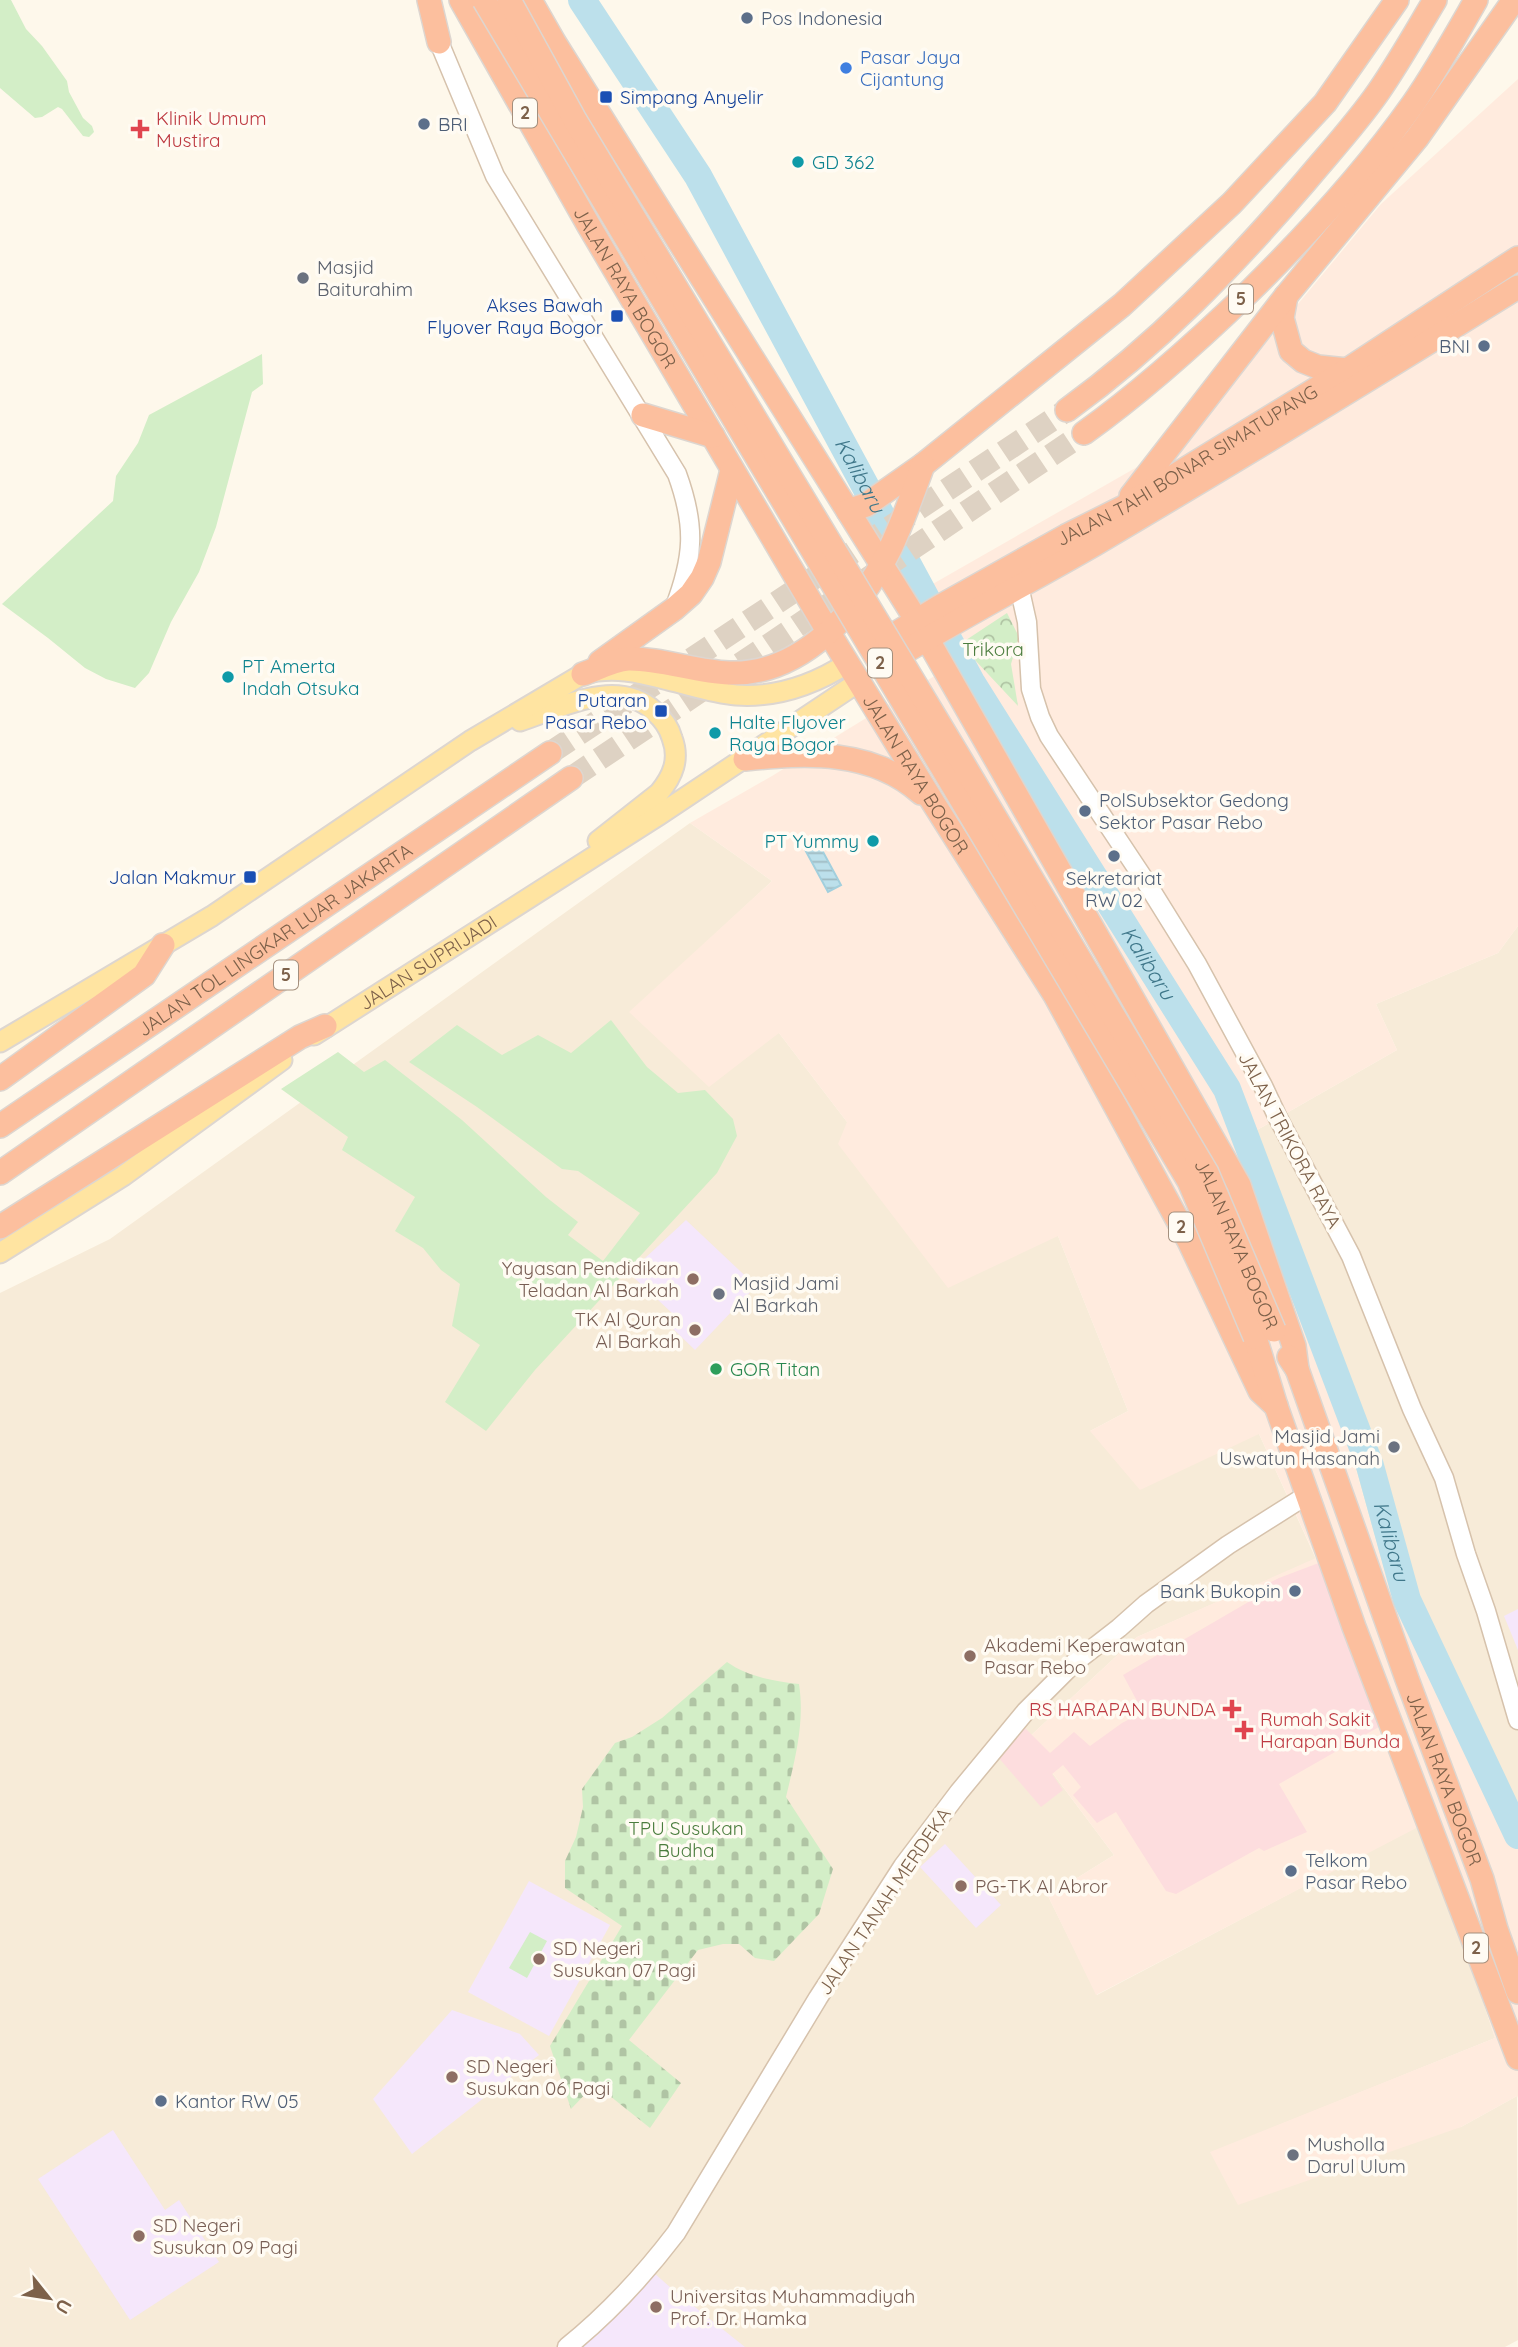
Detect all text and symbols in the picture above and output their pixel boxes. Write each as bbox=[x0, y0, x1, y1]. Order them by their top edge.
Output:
place label: Pos Indonesia bbox=[761, 6, 883, 30]
marker: Pos Indonesia bbox=[739, 10, 755, 26]
place label: Pasar Jaya Cijantung bbox=[860, 45, 961, 91]
marker: Pasar Jaya Cijantung bbox=[838, 60, 854, 76]
place label: Simpang Anyelir bbox=[620, 85, 764, 109]
marker: Simpang Anyelir bbox=[598, 89, 614, 105]
road number: 2 bbox=[513, 98, 537, 128]
place label: Klinik Umum Mustira bbox=[156, 106, 267, 152]
place label: BRI bbox=[438, 112, 468, 136]
marker: BRI bbox=[416, 116, 432, 132]
marker: Klinik Umum Mustira bbox=[130, 119, 150, 139]
place label: GD 362 bbox=[812, 150, 875, 174]
marker: GD 362 bbox=[790, 154, 806, 170]
street label: JALAN RAYA BOGOR bbox=[569, 202, 682, 372]
place label: Masjid Baiturahim bbox=[317, 255, 413, 301]
marker: Masjid Baiturahim bbox=[295, 270, 311, 286]
road number: 5 bbox=[1229, 284, 1253, 314]
place label: Akses Bawah Flyover Raya Bogor bbox=[427, 293, 604, 339]
marker: Akses Bawah Flyover Raya Bogor bbox=[609, 308, 625, 324]
place label: BNI bbox=[1439, 334, 1470, 358]
marker: BNI bbox=[1476, 338, 1492, 354]
street label: JALAN TAHI BONAR SIMATUPANG bbox=[1052, 379, 1322, 551]
water label: Kalibaru bbox=[830, 433, 892, 518]
park label: Trikora bbox=[962, 637, 1024, 661]
road number: 2 bbox=[868, 648, 892, 678]
place label: PT Amerta Indah Otsuka bbox=[242, 654, 359, 700]
marker: PT Amerta Indah Otsuka bbox=[220, 669, 236, 685]
place label: Putaran Pasar Rebo bbox=[545, 688, 647, 734]
street label: JALAN RAYA BOGOR bbox=[858, 690, 975, 858]
marker: Putaran Pasar Rebo bbox=[653, 703, 669, 719]
place label: Halte Flyover Raya Bogor bbox=[729, 710, 846, 756]
marker: Halte Flyover Raya Bogor bbox=[707, 725, 723, 741]
place label: PolSubsektor Gedong Sektor Pasar Rebo bbox=[1099, 788, 1289, 834]
marker: PolSubsektor Gedong Sektor Pasar Rebo bbox=[1077, 803, 1093, 819]
place label: PT Yummy bbox=[765, 829, 859, 853]
marker: PT Yummy bbox=[865, 833, 881, 849]
street label: JALAN TOL LINGKAR LUAR JAKARTA bbox=[133, 838, 417, 1041]
marker: Sekretariat RW 02 bbox=[1106, 848, 1122, 864]
place label: Jalan Makmur bbox=[109, 865, 237, 889]
place label: Sekretariat RW 02 bbox=[1066, 866, 1162, 912]
marker: Jalan Makmur bbox=[242, 869, 258, 885]
street label: JALAN SUPRIJADI bbox=[354, 910, 501, 1015]
water label: Kalibaru bbox=[1116, 921, 1182, 1005]
road number: 5 bbox=[274, 960, 298, 990]
street label: JALAN TRIKORA RAYA bbox=[1233, 1048, 1347, 1232]
street label: JALAN RAYA BOGOR bbox=[1189, 1154, 1284, 1333]
road number: 2 bbox=[1169, 1212, 1193, 1242]
place label: Yayasan Pendidikan Teladan Al Barkah bbox=[502, 1256, 679, 1302]
marker: Yayasan Pendidikan Teladan Al Barkah bbox=[685, 1271, 701, 1287]
place label: Masjid Jami Al Barkah bbox=[733, 1271, 839, 1317]
marker: Masjid Jami Al Barkah bbox=[711, 1286, 727, 1302]
place label: TK Al Quran Al Barkah bbox=[575, 1307, 681, 1353]
marker: TK Al Quran Al Barkah bbox=[687, 1322, 703, 1338]
place label: GOR Titan bbox=[730, 1357, 820, 1381]
marker: GOR Titan bbox=[708, 1361, 724, 1377]
place label: Masjid Jami Uswatun Hasanah bbox=[1219, 1424, 1380, 1470]
marker: Masjid Jami Uswatun Hasanah bbox=[1386, 1439, 1402, 1455]
water label: Kalibaru bbox=[1368, 1498, 1415, 1585]
place label: Bank Bukopin bbox=[1160, 1579, 1281, 1603]
marker: Bank Bukopin bbox=[1287, 1583, 1303, 1599]
place label: Akademi Keperawatan Pasar Rebo bbox=[984, 1633, 1185, 1679]
marker: Akademi Keperawatan Pasar Rebo bbox=[962, 1648, 978, 1664]
street label: JALAN RAYA BOGOR bbox=[1401, 1689, 1488, 1869]
place label: RS HARAPAN BUNDA bbox=[1029, 1697, 1216, 1721]
marker: RS HARAPAN BUNDA bbox=[1222, 1699, 1242, 1719]
place label: Rumah Sakit Harapan Bunda bbox=[1260, 1707, 1400, 1753]
marker: Rumah Sakit Harapan Bunda bbox=[1234, 1720, 1254, 1740]
street label: JALAN TANAH MERDEKA bbox=[812, 1803, 956, 1999]
park label: TPU Susukan Budha bbox=[628, 1816, 744, 1862]
place label: Telkom Pasar Rebo bbox=[1305, 1848, 1407, 1894]
marker: Telkom Pasar Rebo bbox=[1283, 1863, 1299, 1879]
place label: PG-TK Al Abror bbox=[975, 1874, 1108, 1898]
marker: PG-TK Al Abror bbox=[953, 1878, 969, 1894]
road number: 2 bbox=[1464, 1934, 1488, 1962]
place label: SD Negeri Susukan 07 Pagi bbox=[553, 1936, 696, 1982]
marker: SD Negeri Susukan 07 Pagi bbox=[531, 1951, 547, 1967]
place label: SD Negeri Susukan 06 Pagi bbox=[466, 2054, 610, 2100]
marker: SD Negeri Susukan 06 Pagi bbox=[444, 2069, 460, 2085]
place label: Kantor RW 05 bbox=[175, 2089, 299, 2113]
marker: Kantor RW 05 bbox=[153, 2093, 169, 2109]
place label: Musholla Darul Ulum bbox=[1307, 2132, 1406, 2178]
marker: Musholla Darul Ulum bbox=[1285, 2147, 1301, 2163]
place label: SD Negeri Susukan 09 Pagi bbox=[153, 2213, 298, 2259]
marker: SD Negeri Susukan 09 Pagi bbox=[131, 2228, 147, 2244]
north arrow bbox=[14, 2263, 84, 2333]
place label: Universitas Muhammadiyah Prof. Dr. Hamka bbox=[670, 2284, 915, 2330]
text: U bbox=[50, 2295, 77, 2318]
marker: Universitas Muhammadiyah Prof. Dr. Hamka bbox=[648, 2299, 664, 2315]

